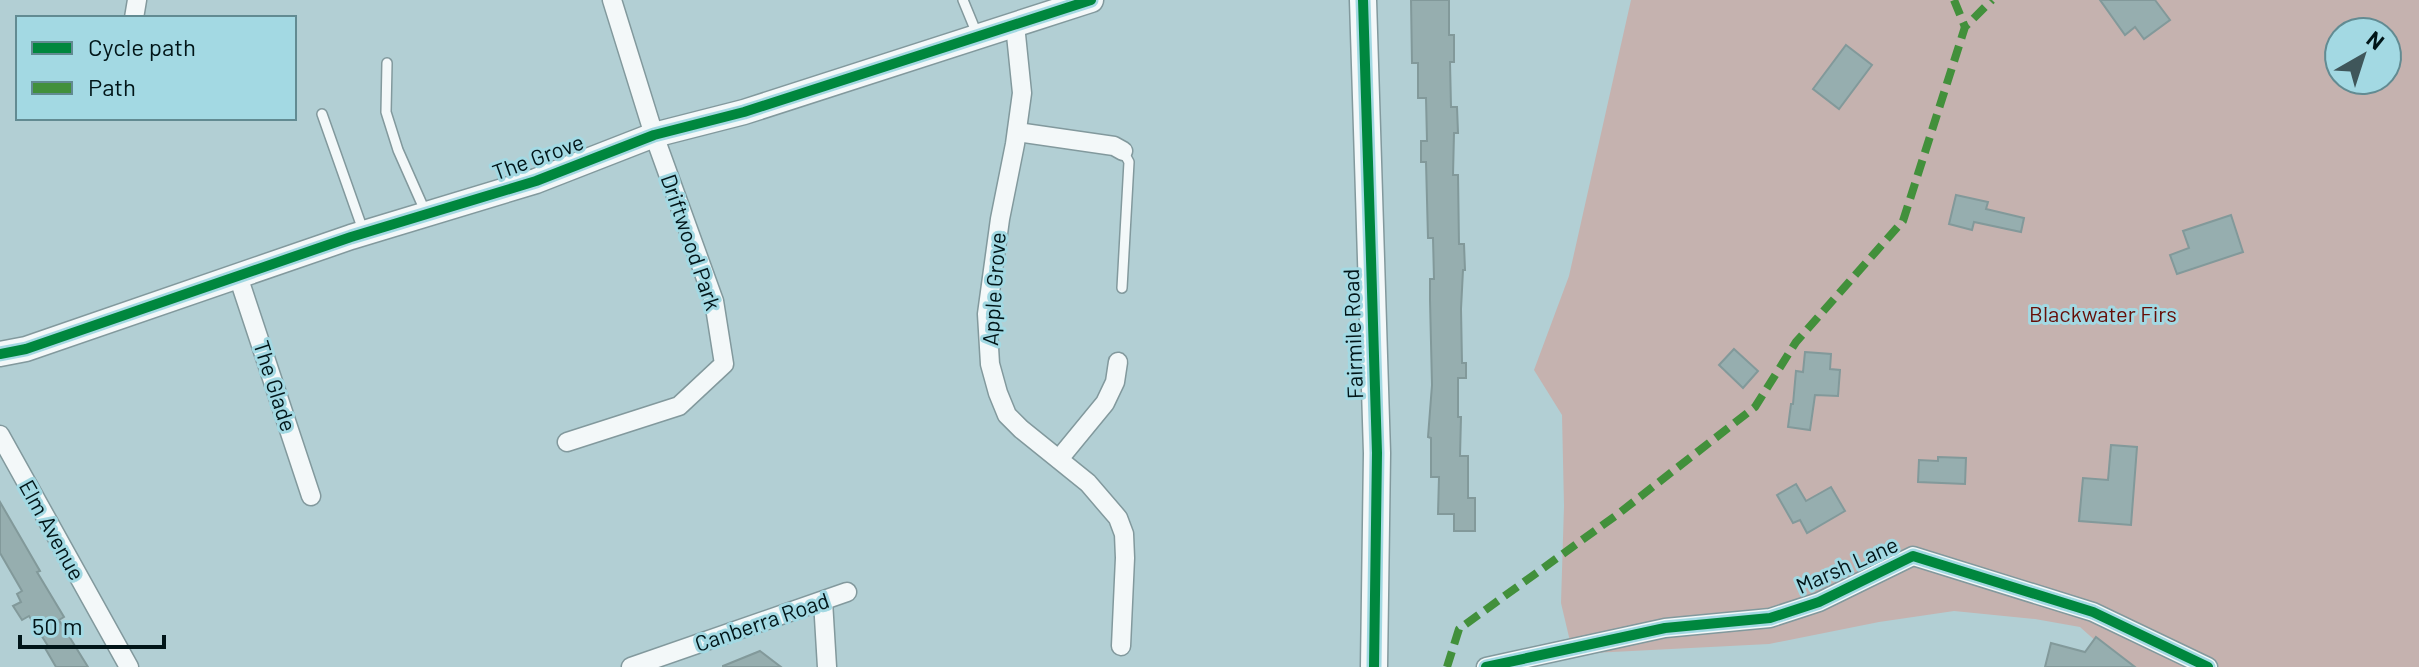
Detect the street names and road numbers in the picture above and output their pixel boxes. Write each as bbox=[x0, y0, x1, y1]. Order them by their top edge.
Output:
street label: The Grove bbox=[489, 128, 587, 185]
street label: Driftwood Park bbox=[657, 170, 727, 313]
street label: Apple Grove bbox=[976, 231, 1010, 346]
street label: Fairmile Road bbox=[1337, 268, 1367, 400]
street label: The Glade bbox=[249, 337, 303, 434]
street label: Elm Avenue bbox=[15, 475, 91, 584]
street label: Marsh Lane bbox=[1792, 530, 1902, 598]
street label: Canberra Road bbox=[691, 586, 832, 656]

